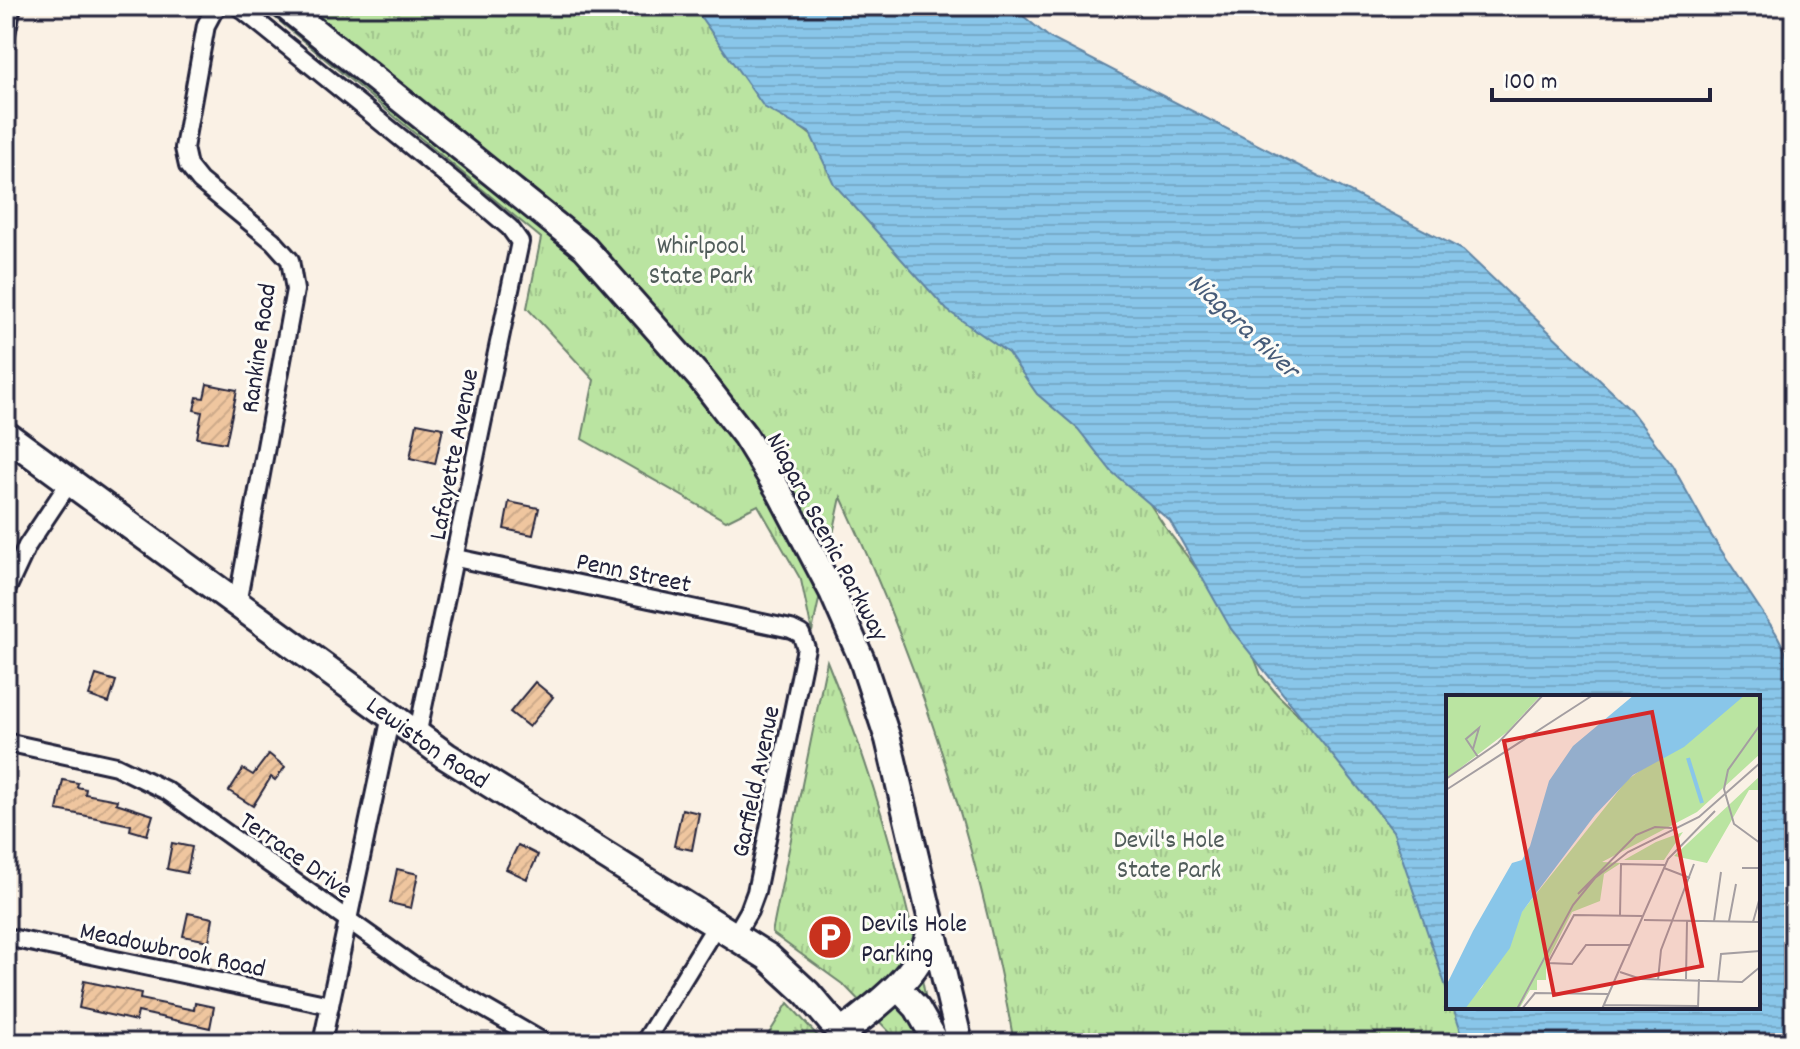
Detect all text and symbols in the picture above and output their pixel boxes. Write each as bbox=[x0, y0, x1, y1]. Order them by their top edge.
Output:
scale bar bbox=[1492, 52, 1710, 102]
text: 100 m bbox=[1504, 66, 1557, 100]
park label: Whirlpool State Park bbox=[649, 229, 753, 296]
water label: Niagara River bbox=[1177, 265, 1309, 393]
street label: Rankine Road bbox=[233, 281, 288, 416]
street label: Lafayette Avenue bbox=[421, 366, 490, 544]
street label: Niagara Scenic Parkway bbox=[755, 427, 897, 649]
street label: Penn Street bbox=[572, 544, 694, 605]
street label: Lewiston Road bbox=[357, 689, 495, 800]
inset map bbox=[1446, 695, 1760, 1009]
street label: Garfield Avenue bbox=[723, 703, 792, 861]
street label: Terrace Drive bbox=[231, 804, 359, 910]
park label: Devil's Hole State Park bbox=[1113, 823, 1225, 890]
place label: Devils Hole Parking bbox=[861, 907, 967, 974]
parking icon: Devils Hole Parking bbox=[806, 913, 854, 961]
street label: Meadowbrook Road bbox=[76, 914, 268, 989]

